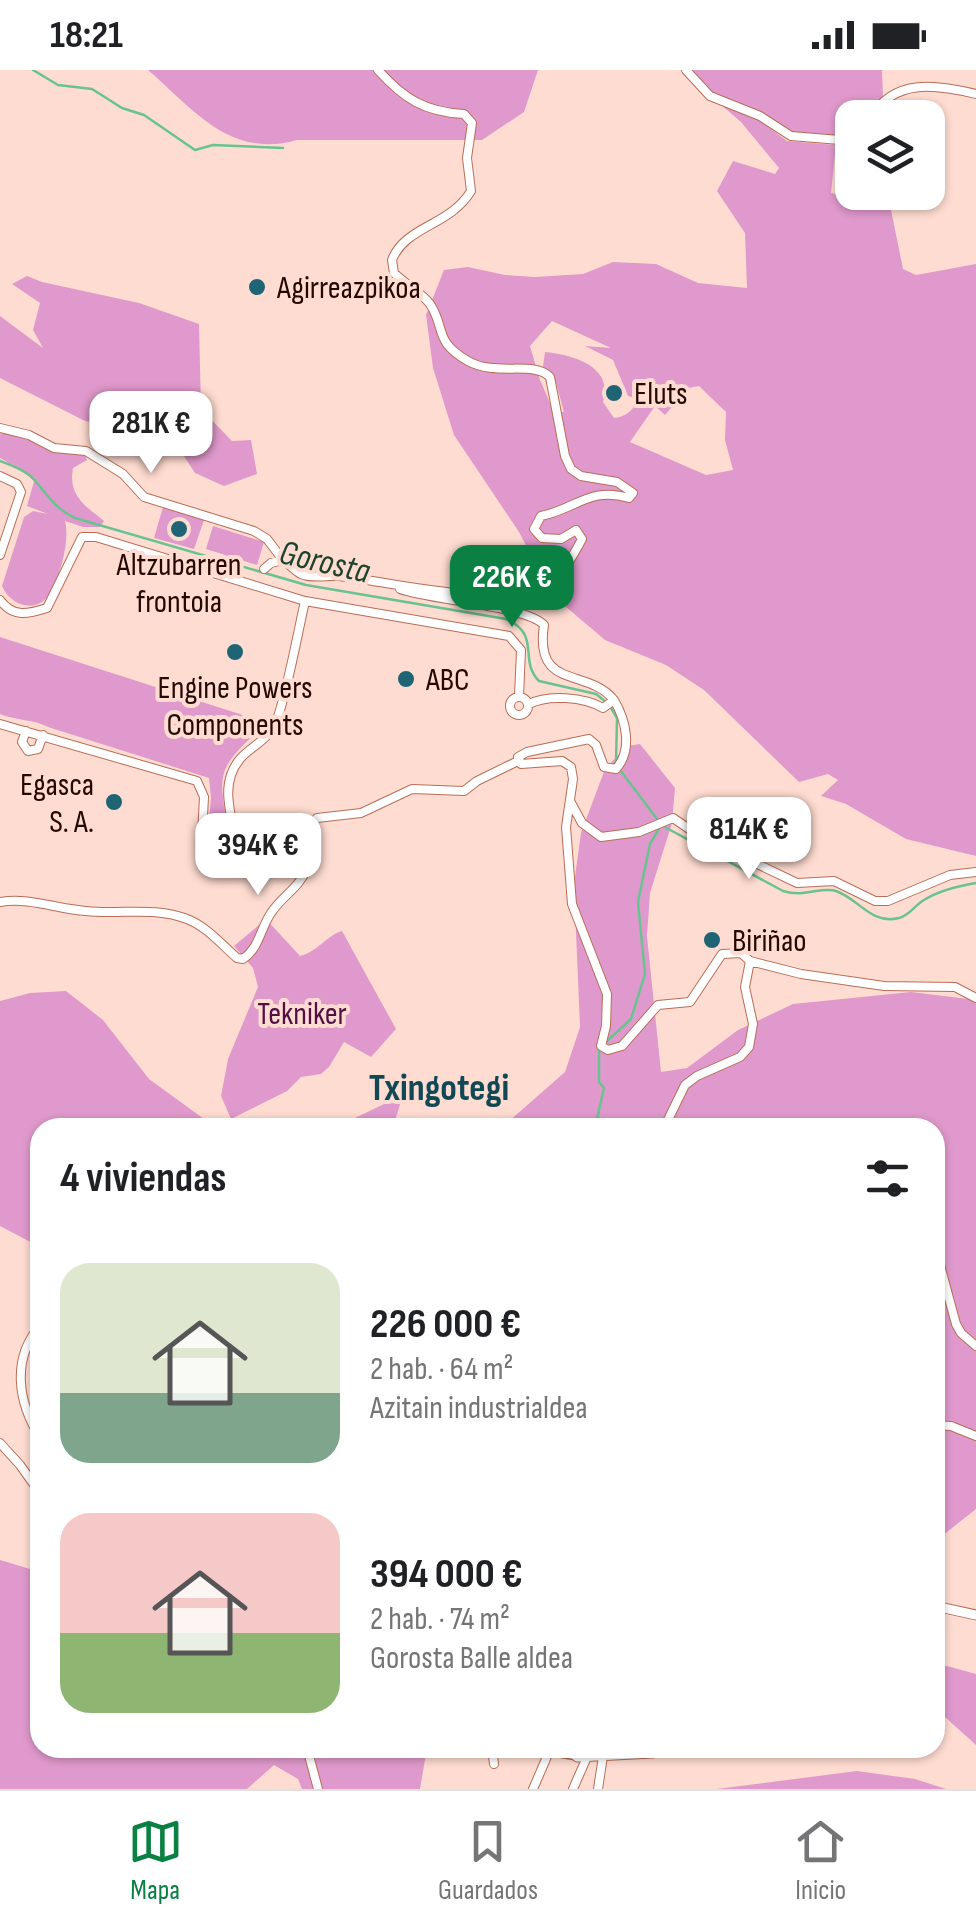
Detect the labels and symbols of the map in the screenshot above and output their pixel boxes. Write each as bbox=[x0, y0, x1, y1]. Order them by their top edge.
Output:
place label: Agirreazpikoa bbox=[276, 269, 421, 308]
marker: Agirreazpikoa bbox=[246, 276, 268, 298]
place label: Eluts bbox=[634, 375, 688, 414]
marker: Eluts bbox=[603, 382, 625, 404]
pin: 281K € bbox=[70, 391, 232, 476]
marker: Altzubarren frontoia bbox=[168, 518, 190, 540]
water label: Gorosta bbox=[275, 531, 374, 594]
pin: 226K € bbox=[431, 545, 593, 630]
place label: Altzubarren frontoia bbox=[116, 546, 241, 622]
marker: Engine Powers Components bbox=[224, 641, 246, 663]
place label: ABC bbox=[425, 661, 470, 700]
marker: ABC bbox=[395, 668, 417, 690]
place label: Engine Powers Components bbox=[158, 669, 312, 745]
place label: Egasca S. A. bbox=[20, 766, 94, 842]
marker: Egasca S. A. bbox=[103, 791, 125, 813]
pin: 814K € bbox=[668, 797, 830, 882]
pin: 394K € bbox=[177, 813, 339, 898]
place label: Biriñao bbox=[732, 922, 807, 961]
marker: Biriñao bbox=[701, 929, 723, 951]
park label: Tekniker bbox=[257, 995, 347, 1034]
district label: Txingotegi bbox=[369, 1066, 509, 1111]

